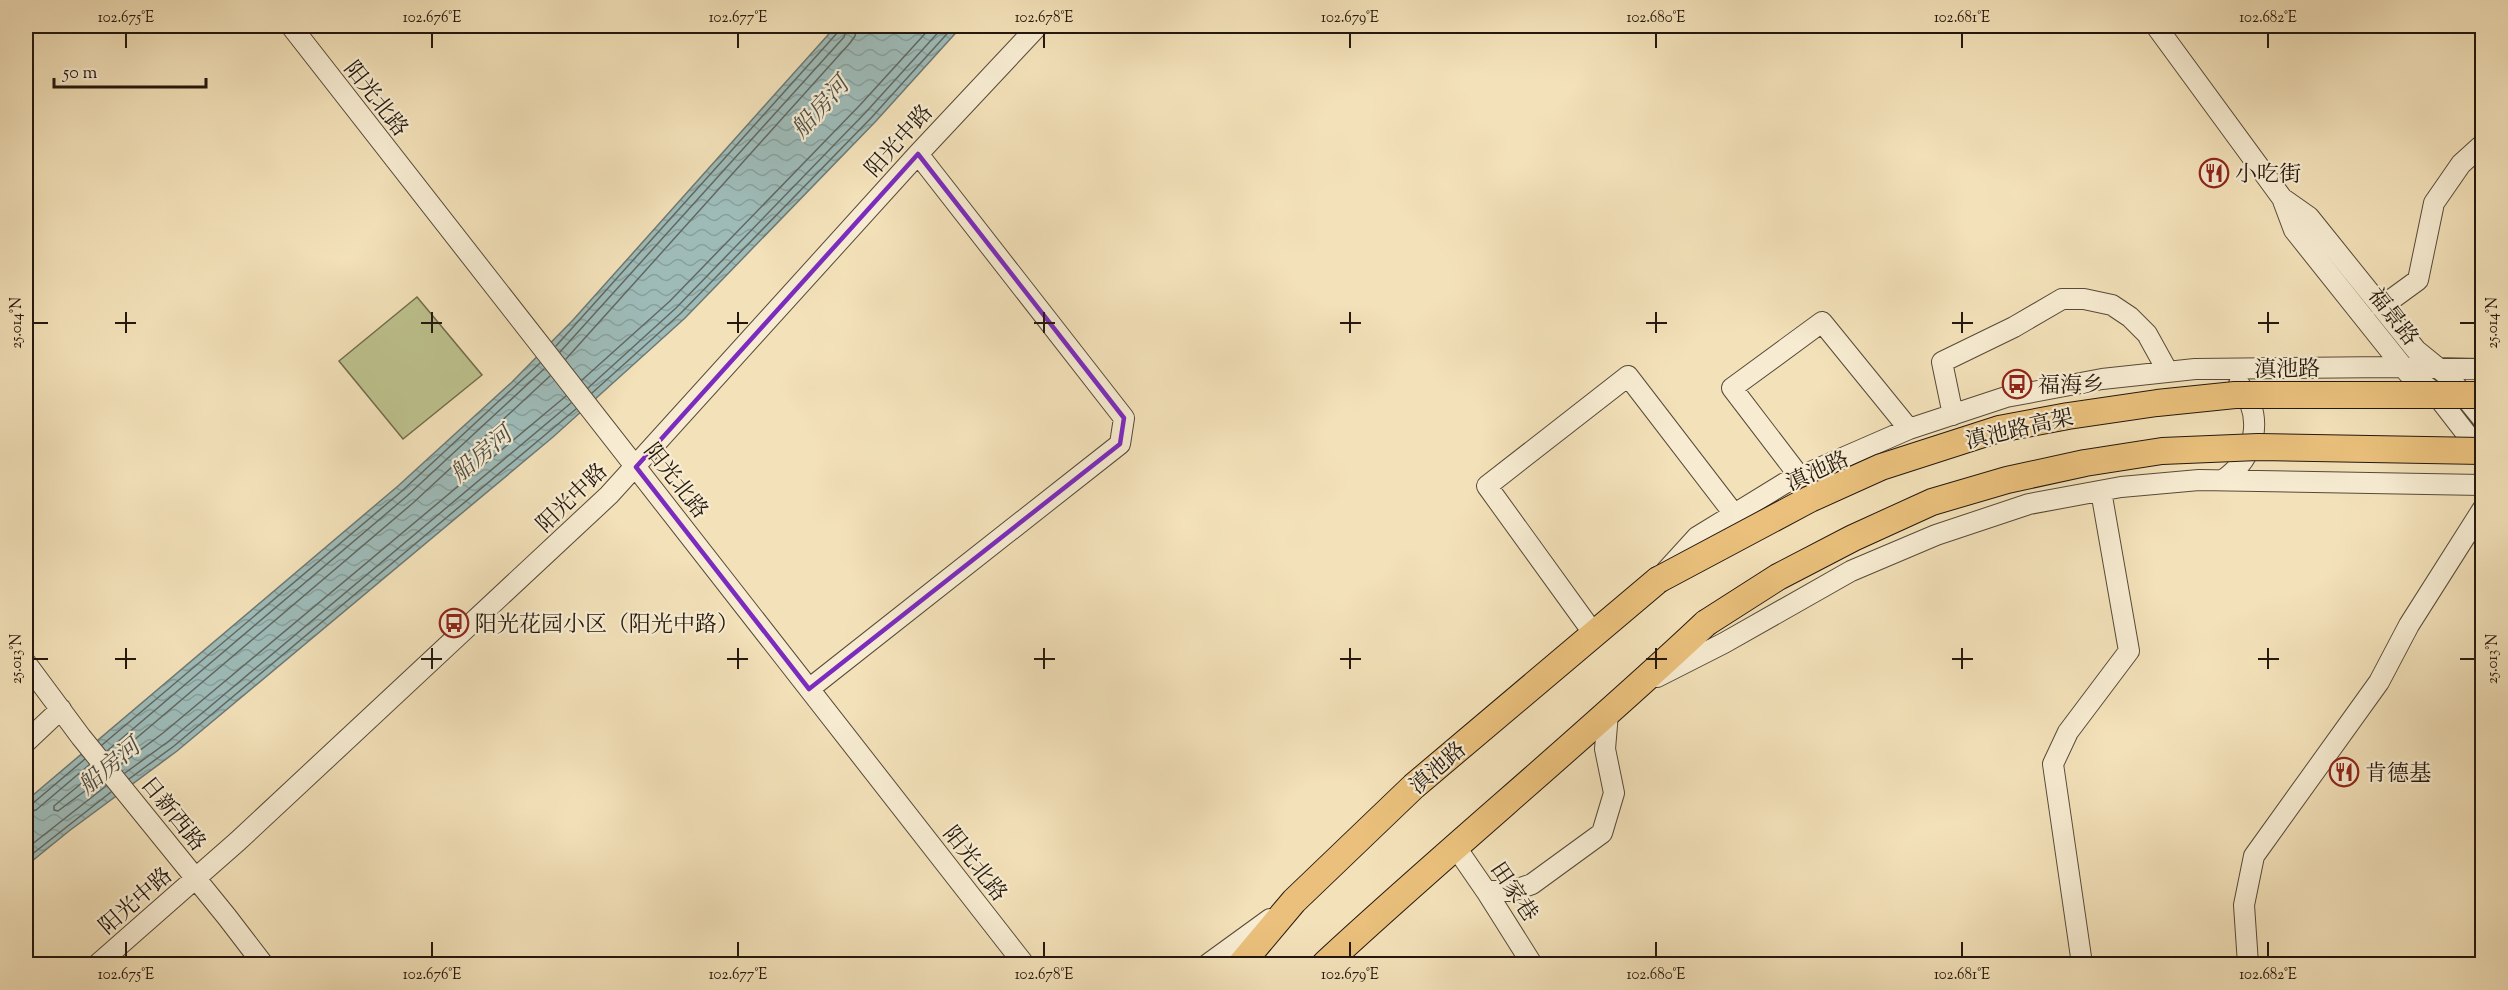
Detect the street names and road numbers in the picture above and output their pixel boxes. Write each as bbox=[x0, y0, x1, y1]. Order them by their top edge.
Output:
street label: 阳光北路 bbox=[335, 55, 414, 144]
street label: 阳光中路 bbox=[859, 99, 942, 185]
street label: 福景路 bbox=[2359, 282, 2425, 354]
street label: 滇池路 bbox=[2254, 354, 2320, 388]
street label: 滇池路高架 bbox=[1962, 403, 2077, 459]
street label: 阳光北路 bbox=[635, 437, 714, 526]
street label: 滇池路 bbox=[1782, 445, 1855, 501]
street label: 阳光中路 bbox=[530, 457, 616, 541]
street label: 滇池路 bbox=[1404, 736, 1474, 803]
street label: 日新西路 bbox=[132, 771, 212, 859]
street label: 阳光北路 bbox=[934, 820, 1013, 909]
street label: 田家巷 bbox=[1481, 856, 1544, 929]
street label: 阳光中路 bbox=[93, 861, 181, 943]

